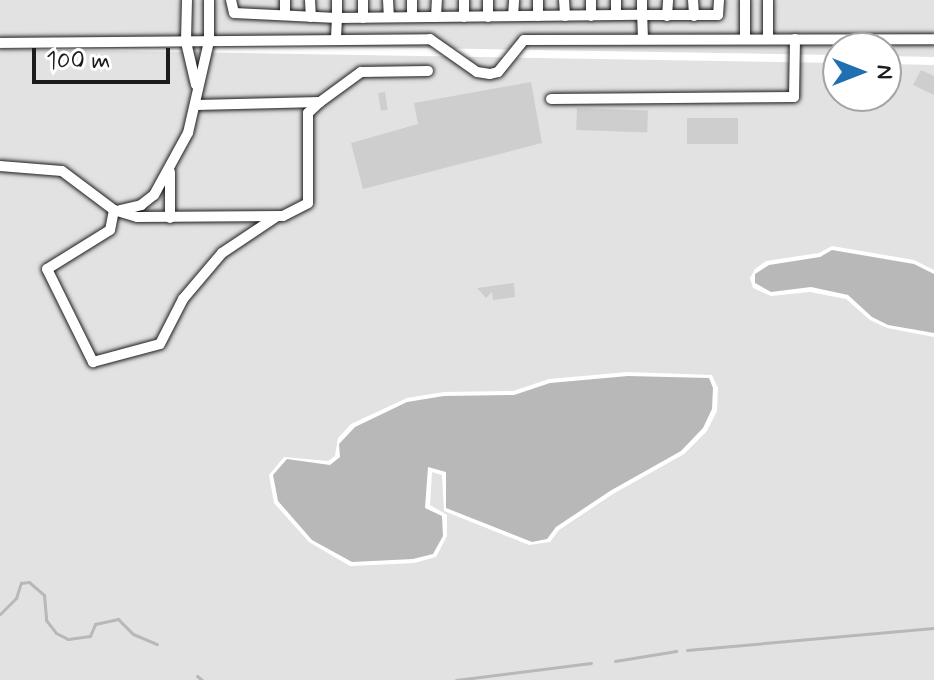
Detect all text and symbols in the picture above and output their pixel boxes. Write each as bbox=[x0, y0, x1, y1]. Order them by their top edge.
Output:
scale bar bbox=[36, 32, 174, 82]
north arrow bbox=[822, 32, 902, 112]
text: 100 m bbox=[46, 46, 110, 77]
text: N bbox=[870, 65, 898, 79]

